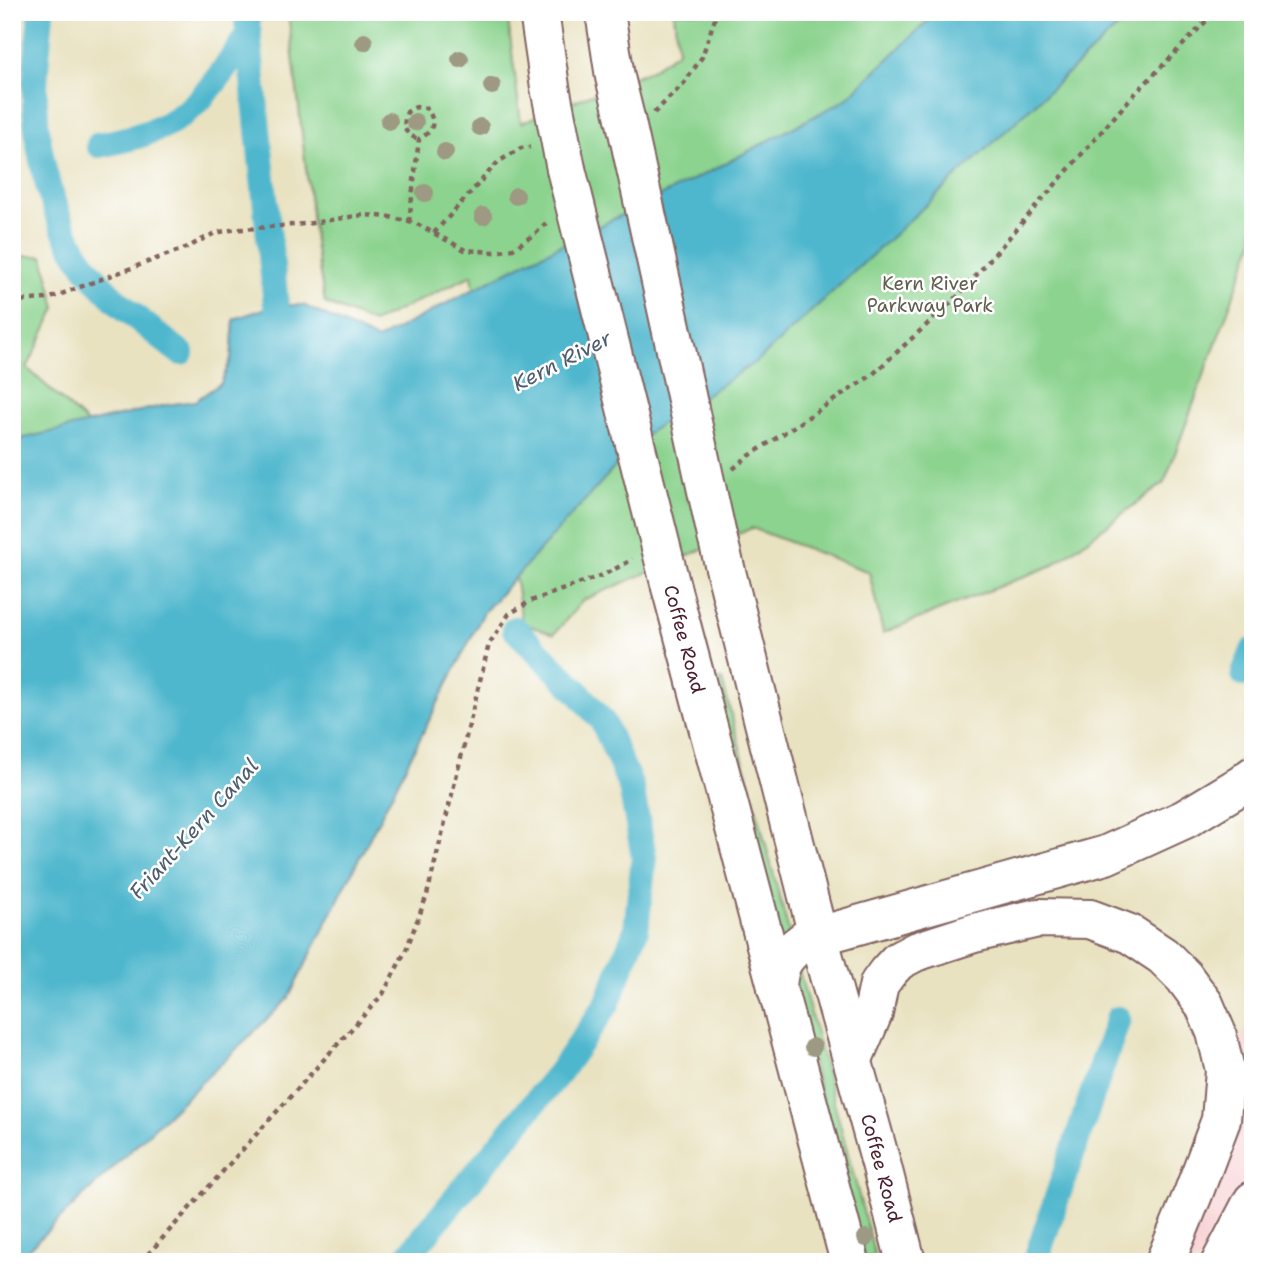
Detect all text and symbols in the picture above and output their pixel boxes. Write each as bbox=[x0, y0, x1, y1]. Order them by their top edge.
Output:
park label: Kern River Parkway Park bbox=[867, 271, 993, 318]
water label: Kern River bbox=[508, 324, 617, 398]
street label: Coffee Road bbox=[658, 582, 711, 696]
water label: Friant-Kern Canal bbox=[123, 752, 265, 906]
street label: Coffee Road bbox=[855, 1111, 908, 1225]

